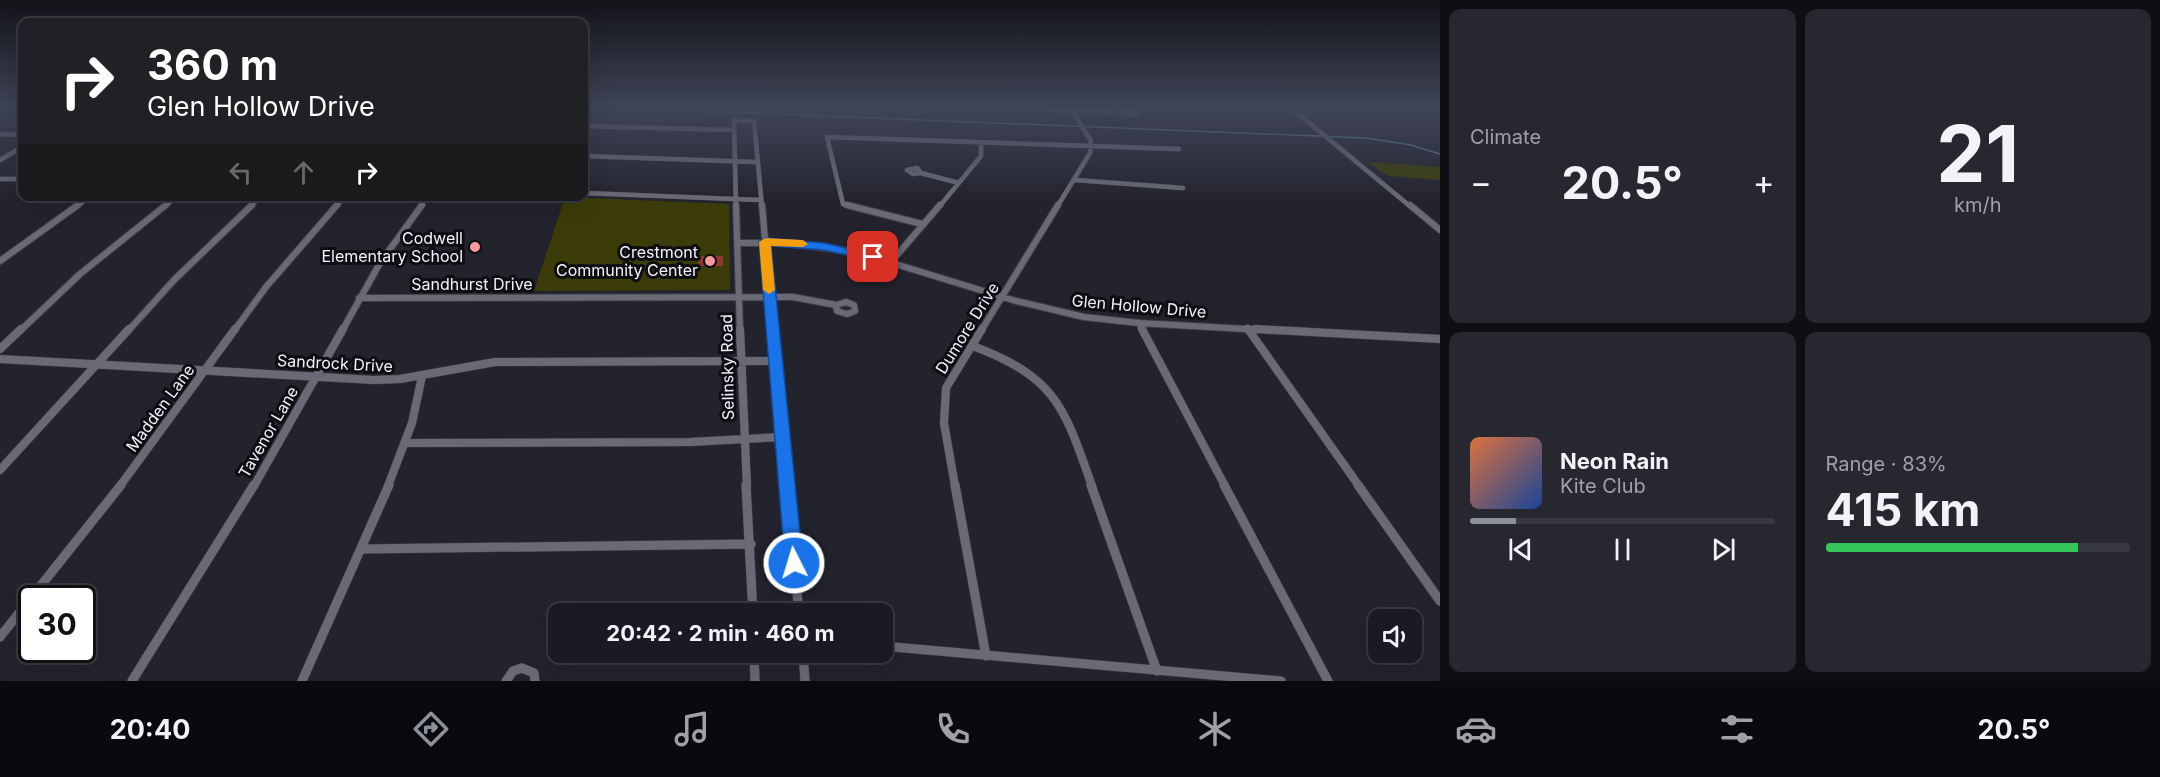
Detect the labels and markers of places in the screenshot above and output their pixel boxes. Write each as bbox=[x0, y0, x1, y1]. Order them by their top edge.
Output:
place label: Codwell Elementary School bbox=[321, 228, 463, 266]
pin bbox=[847, 231, 898, 282]
marker: Codwell Elementary School bbox=[468, 240, 482, 254]
place label: Crestmont Community Center bbox=[556, 242, 698, 280]
marker: Crestmont Community Center bbox=[703, 254, 717, 268]

